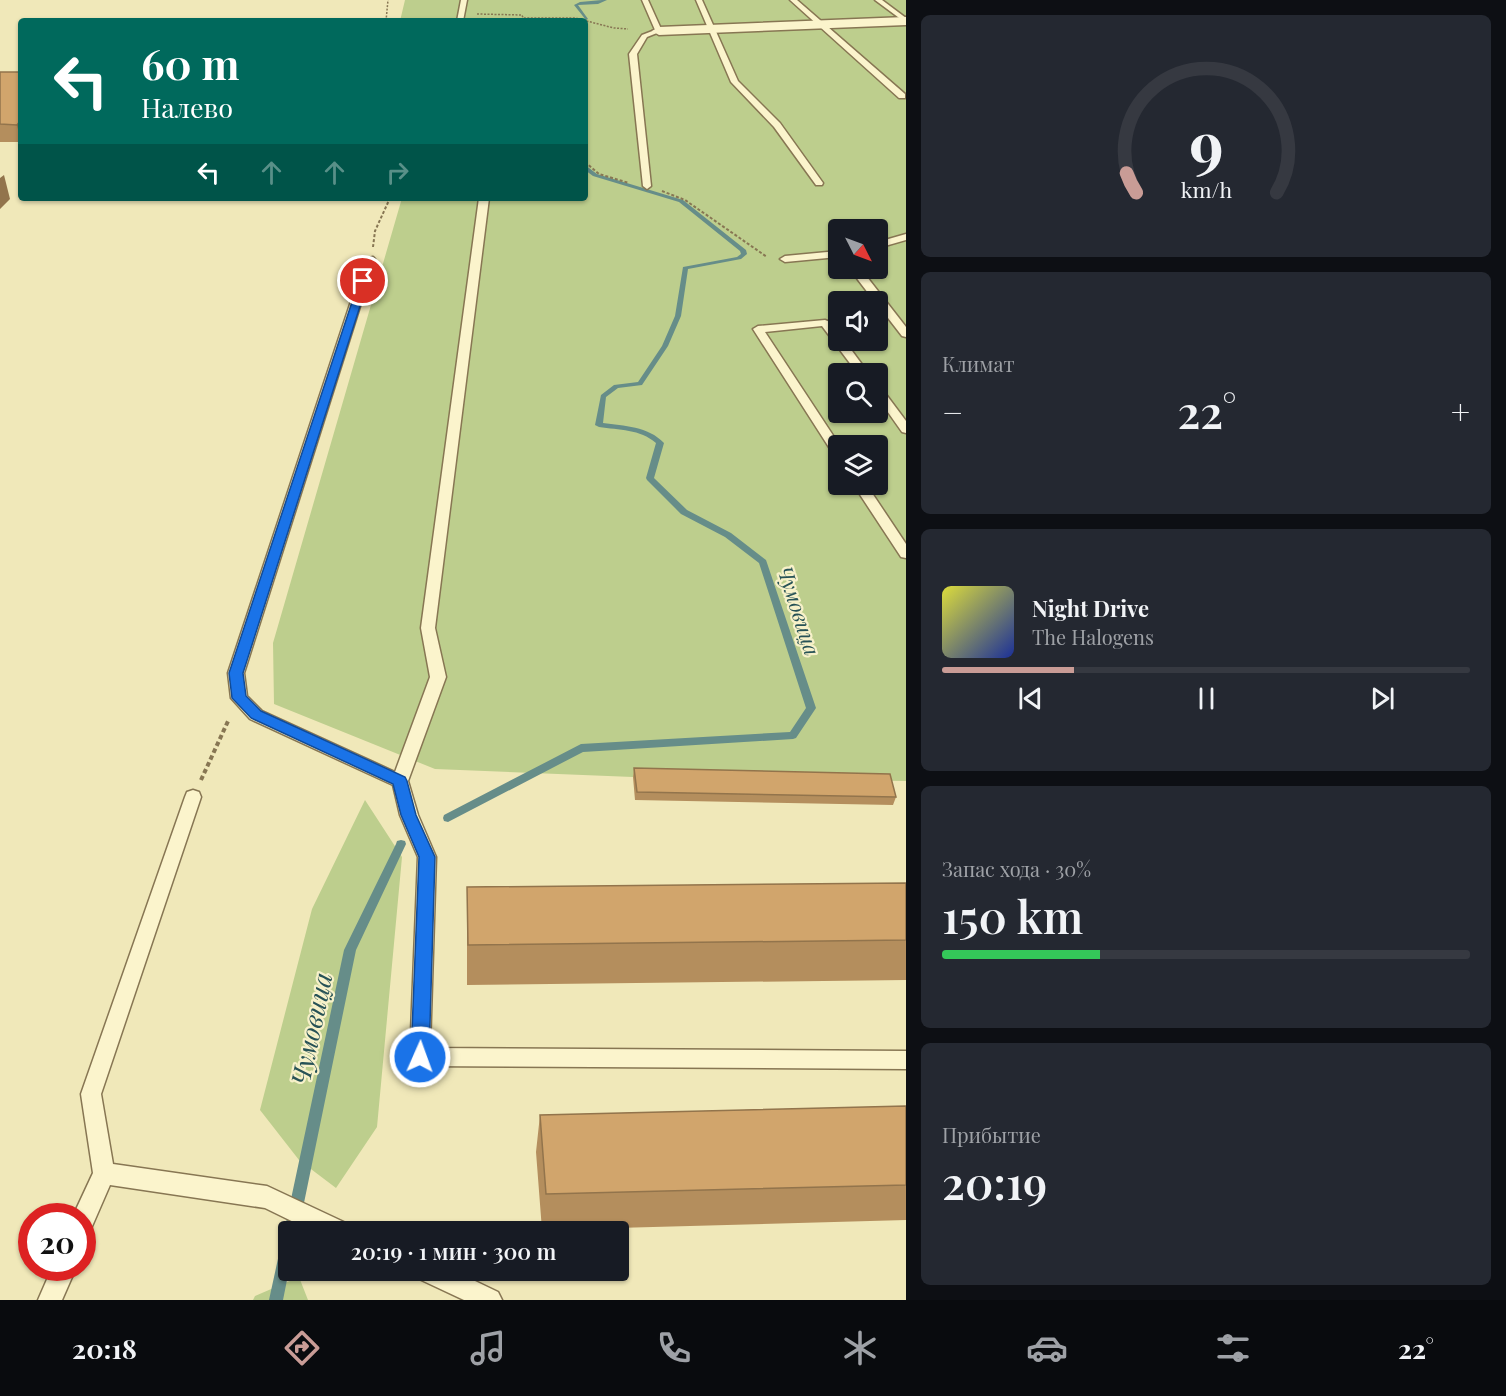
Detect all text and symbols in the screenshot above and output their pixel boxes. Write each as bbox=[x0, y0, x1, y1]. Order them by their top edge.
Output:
text: 60 m bbox=[141, 35, 239, 91]
icon: left bbox=[42, 42, 120, 120]
text: Налево bbox=[141, 89, 233, 125]
text: 9 bbox=[1189, 99, 1223, 183]
icon: left bbox=[192, 156, 225, 189]
icon: ahead bbox=[255, 156, 288, 189]
icon: ahead bbox=[318, 156, 351, 189]
icon: right bbox=[381, 156, 414, 189]
text: km/h bbox=[1180, 175, 1232, 203]
north arrow bbox=[828, 219, 888, 279]
map controls bbox=[828, 219, 888, 495]
pin bbox=[337, 255, 388, 306]
icon: arrive bbox=[346, 264, 379, 297]
button: sound bbox=[828, 291, 888, 351]
text: Климат bbox=[942, 350, 1015, 377]
button: search bbox=[828, 363, 888, 423]
text: 22° bbox=[1177, 380, 1237, 440]
text: − bbox=[942, 389, 963, 433]
text: + bbox=[1451, 389, 1470, 433]
button: layers bbox=[828, 435, 888, 495]
water label: Чумовица bbox=[772, 562, 827, 659]
text: Night Drive bbox=[1032, 593, 1149, 623]
text: The Halogens bbox=[1032, 623, 1154, 650]
icon: previous bbox=[1014, 682, 1047, 715]
icon: pause bbox=[1190, 682, 1223, 715]
icon: next bbox=[1366, 682, 1399, 715]
text: Запас хода · 30% bbox=[942, 855, 1091, 882]
text: 150 km bbox=[942, 885, 1083, 945]
water label: Чумовица bbox=[282, 969, 340, 1088]
position arrow bbox=[388, 1025, 452, 1089]
text: Прибытие bbox=[942, 1121, 1041, 1148]
text: 20:19 bbox=[942, 1151, 1047, 1211]
speed limit sign: 20 bbox=[18, 1203, 96, 1281]
text: 20:19 · 1 мин · 300 m bbox=[351, 1236, 556, 1266]
icon: directions bbox=[281, 1327, 323, 1369]
icon: music bbox=[467, 1327, 509, 1369]
icon: phone bbox=[653, 1327, 695, 1369]
icon: climate bbox=[839, 1327, 881, 1369]
icon: car bbox=[1026, 1327, 1068, 1369]
icon: filters bbox=[1212, 1327, 1254, 1369]
text: 20:18 bbox=[72, 1330, 137, 1366]
text: 22° bbox=[1398, 1330, 1434, 1366]

